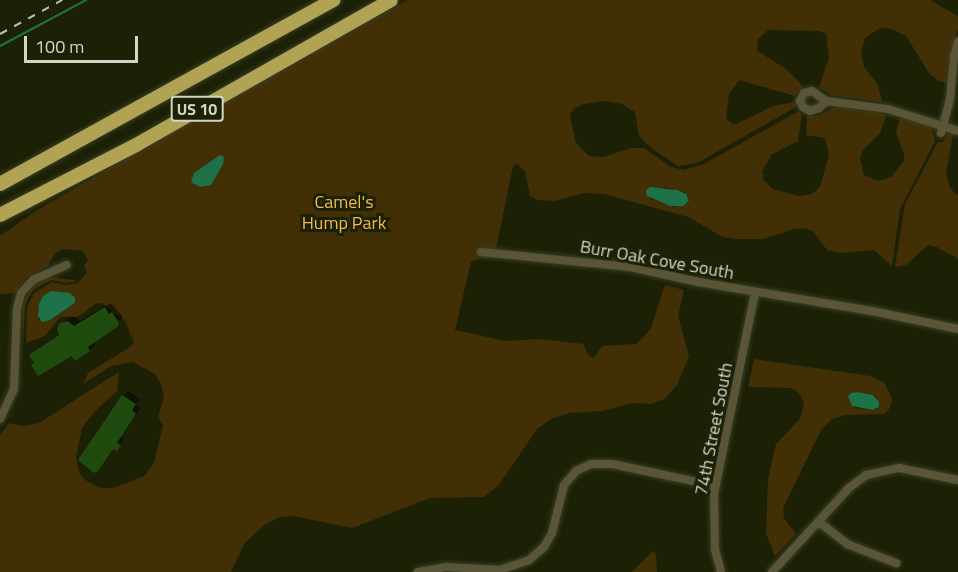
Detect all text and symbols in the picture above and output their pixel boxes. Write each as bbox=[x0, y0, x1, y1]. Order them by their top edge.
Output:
scale bar bbox=[27, 24, 141, 62]
text: 100 m bbox=[35, 33, 84, 60]
road number: US 10 bbox=[170, 96, 224, 122]
park label: Camel's Hump Park bbox=[302, 192, 386, 234]
street label: Burr Oak Cove South bbox=[578, 236, 736, 284]
street label: 74th Street South bbox=[690, 361, 738, 497]

